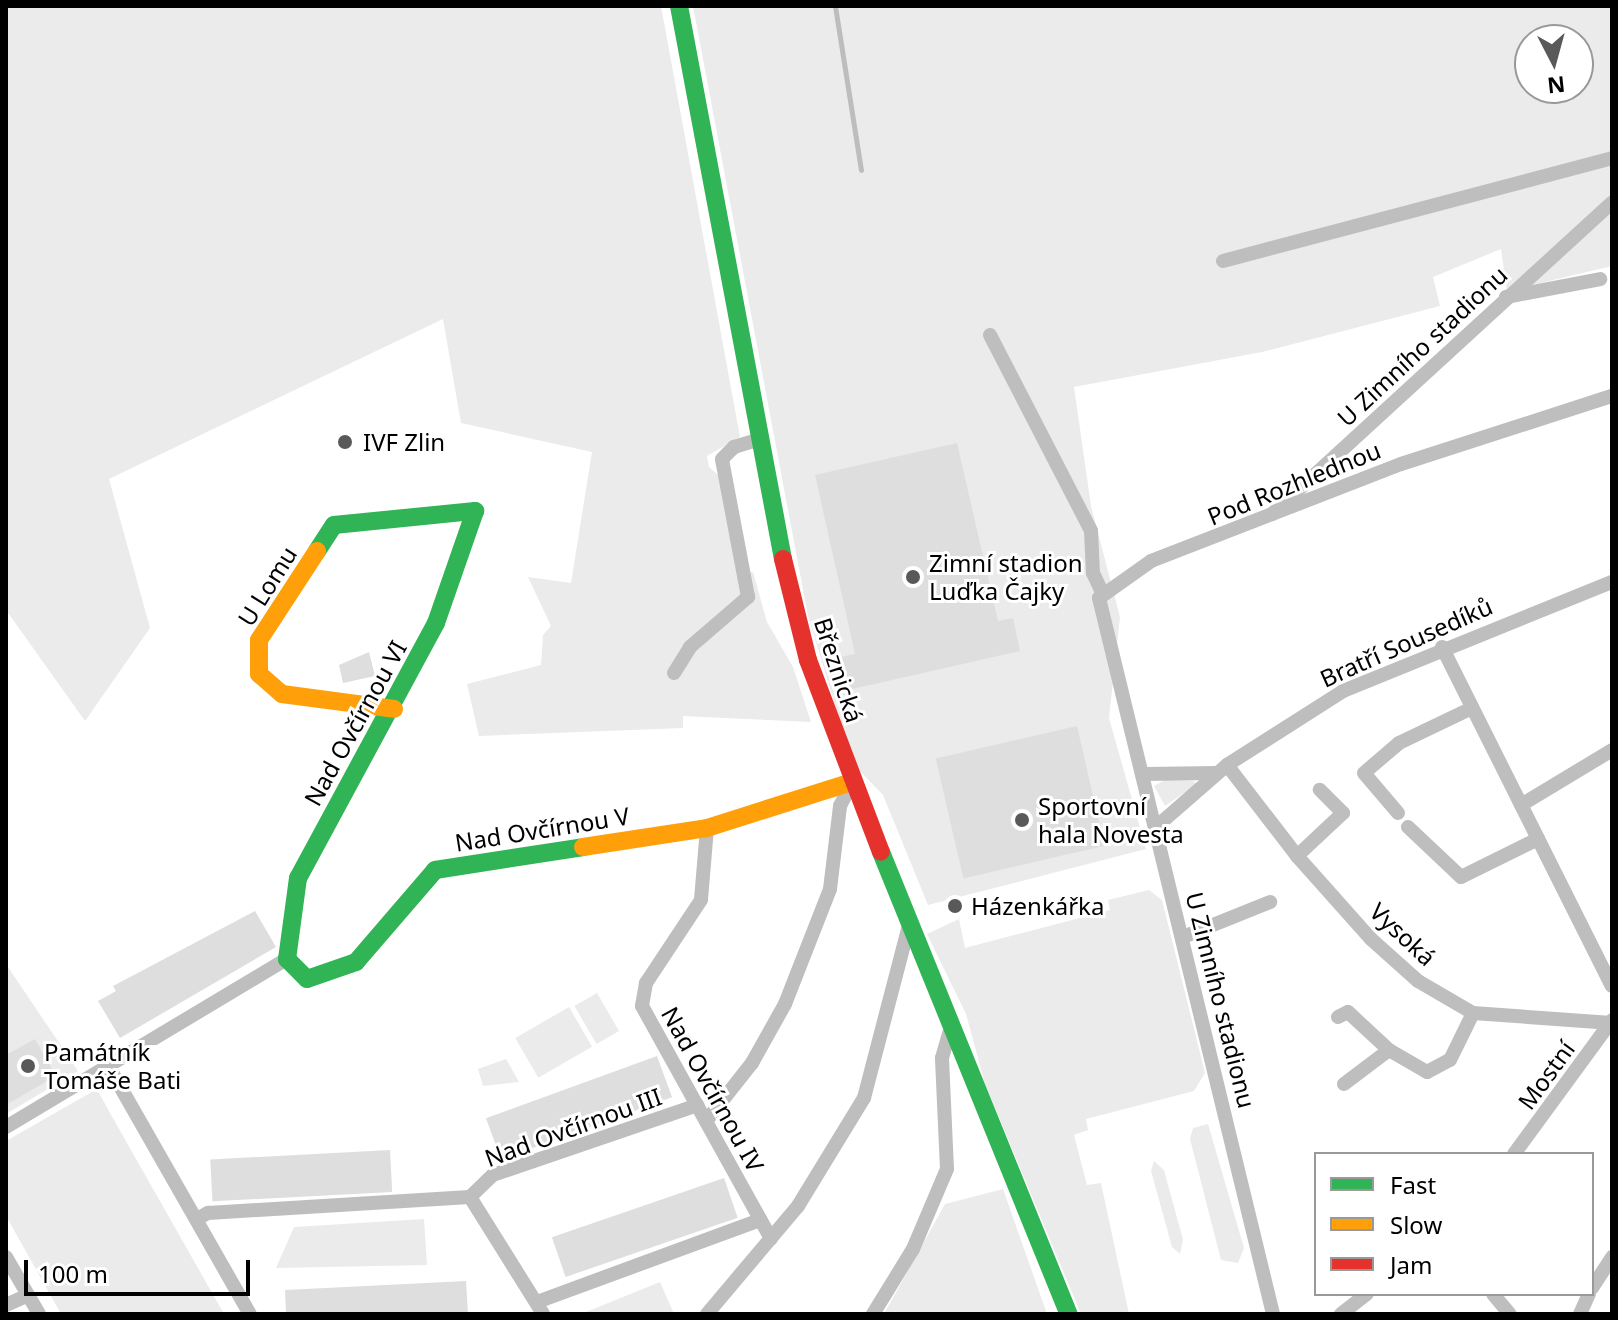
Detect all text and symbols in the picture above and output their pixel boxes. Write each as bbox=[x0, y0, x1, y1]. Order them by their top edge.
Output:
north arrow bbox=[1514, 24, 1594, 104]
text: N bbox=[1546, 70, 1567, 102]
street label: U Zimního stadionu bbox=[1331, 260, 1513, 432]
place label: IVF Zlin bbox=[363, 428, 445, 456]
marker: IVF Zlin bbox=[334, 431, 356, 453]
street label: Pod Rozhlednou bbox=[1203, 435, 1385, 531]
street label: U Lomu bbox=[231, 541, 303, 631]
place label: Zimní stadion Luďka Čajky bbox=[929, 549, 1083, 605]
marker: Zimní stadion Luďka Čajky bbox=[904, 568, 922, 586]
street label: Bratří Sousedíků bbox=[1315, 591, 1497, 693]
street label: Březnická bbox=[809, 614, 869, 726]
street label: Nad Ovčírnou VI bbox=[298, 635, 412, 811]
place label: Sportovní hala Novesta bbox=[1038, 792, 1184, 848]
street label: Nad Ovčírnou V bbox=[453, 801, 631, 857]
marker: Sportovní hala Novesta bbox=[1013, 811, 1031, 829]
street label: U Zimního stadionu bbox=[1180, 889, 1262, 1111]
place label: Házenkářka bbox=[971, 892, 1104, 920]
marker: Házenkářka bbox=[946, 897, 964, 915]
street label: Vysoká bbox=[1364, 897, 1442, 971]
street label: Nad Ovčírnou IV bbox=[656, 1001, 770, 1177]
street label: Mostní bbox=[1512, 1035, 1580, 1115]
place label: Památník Tomáše Bati bbox=[44, 1038, 181, 1094]
marker: Památník Tomáše Bati bbox=[19, 1057, 37, 1075]
street label: Nad Ovčírnou III bbox=[481, 1082, 665, 1172]
legend bbox=[1314, 1152, 1594, 1296]
text: Fast bbox=[1390, 1168, 1436, 1201]
text: Slow bbox=[1390, 1208, 1442, 1241]
scale bar bbox=[28, 1244, 254, 1294]
text: Jam bbox=[1390, 1248, 1432, 1281]
text: 100 m bbox=[38, 1257, 108, 1290]

